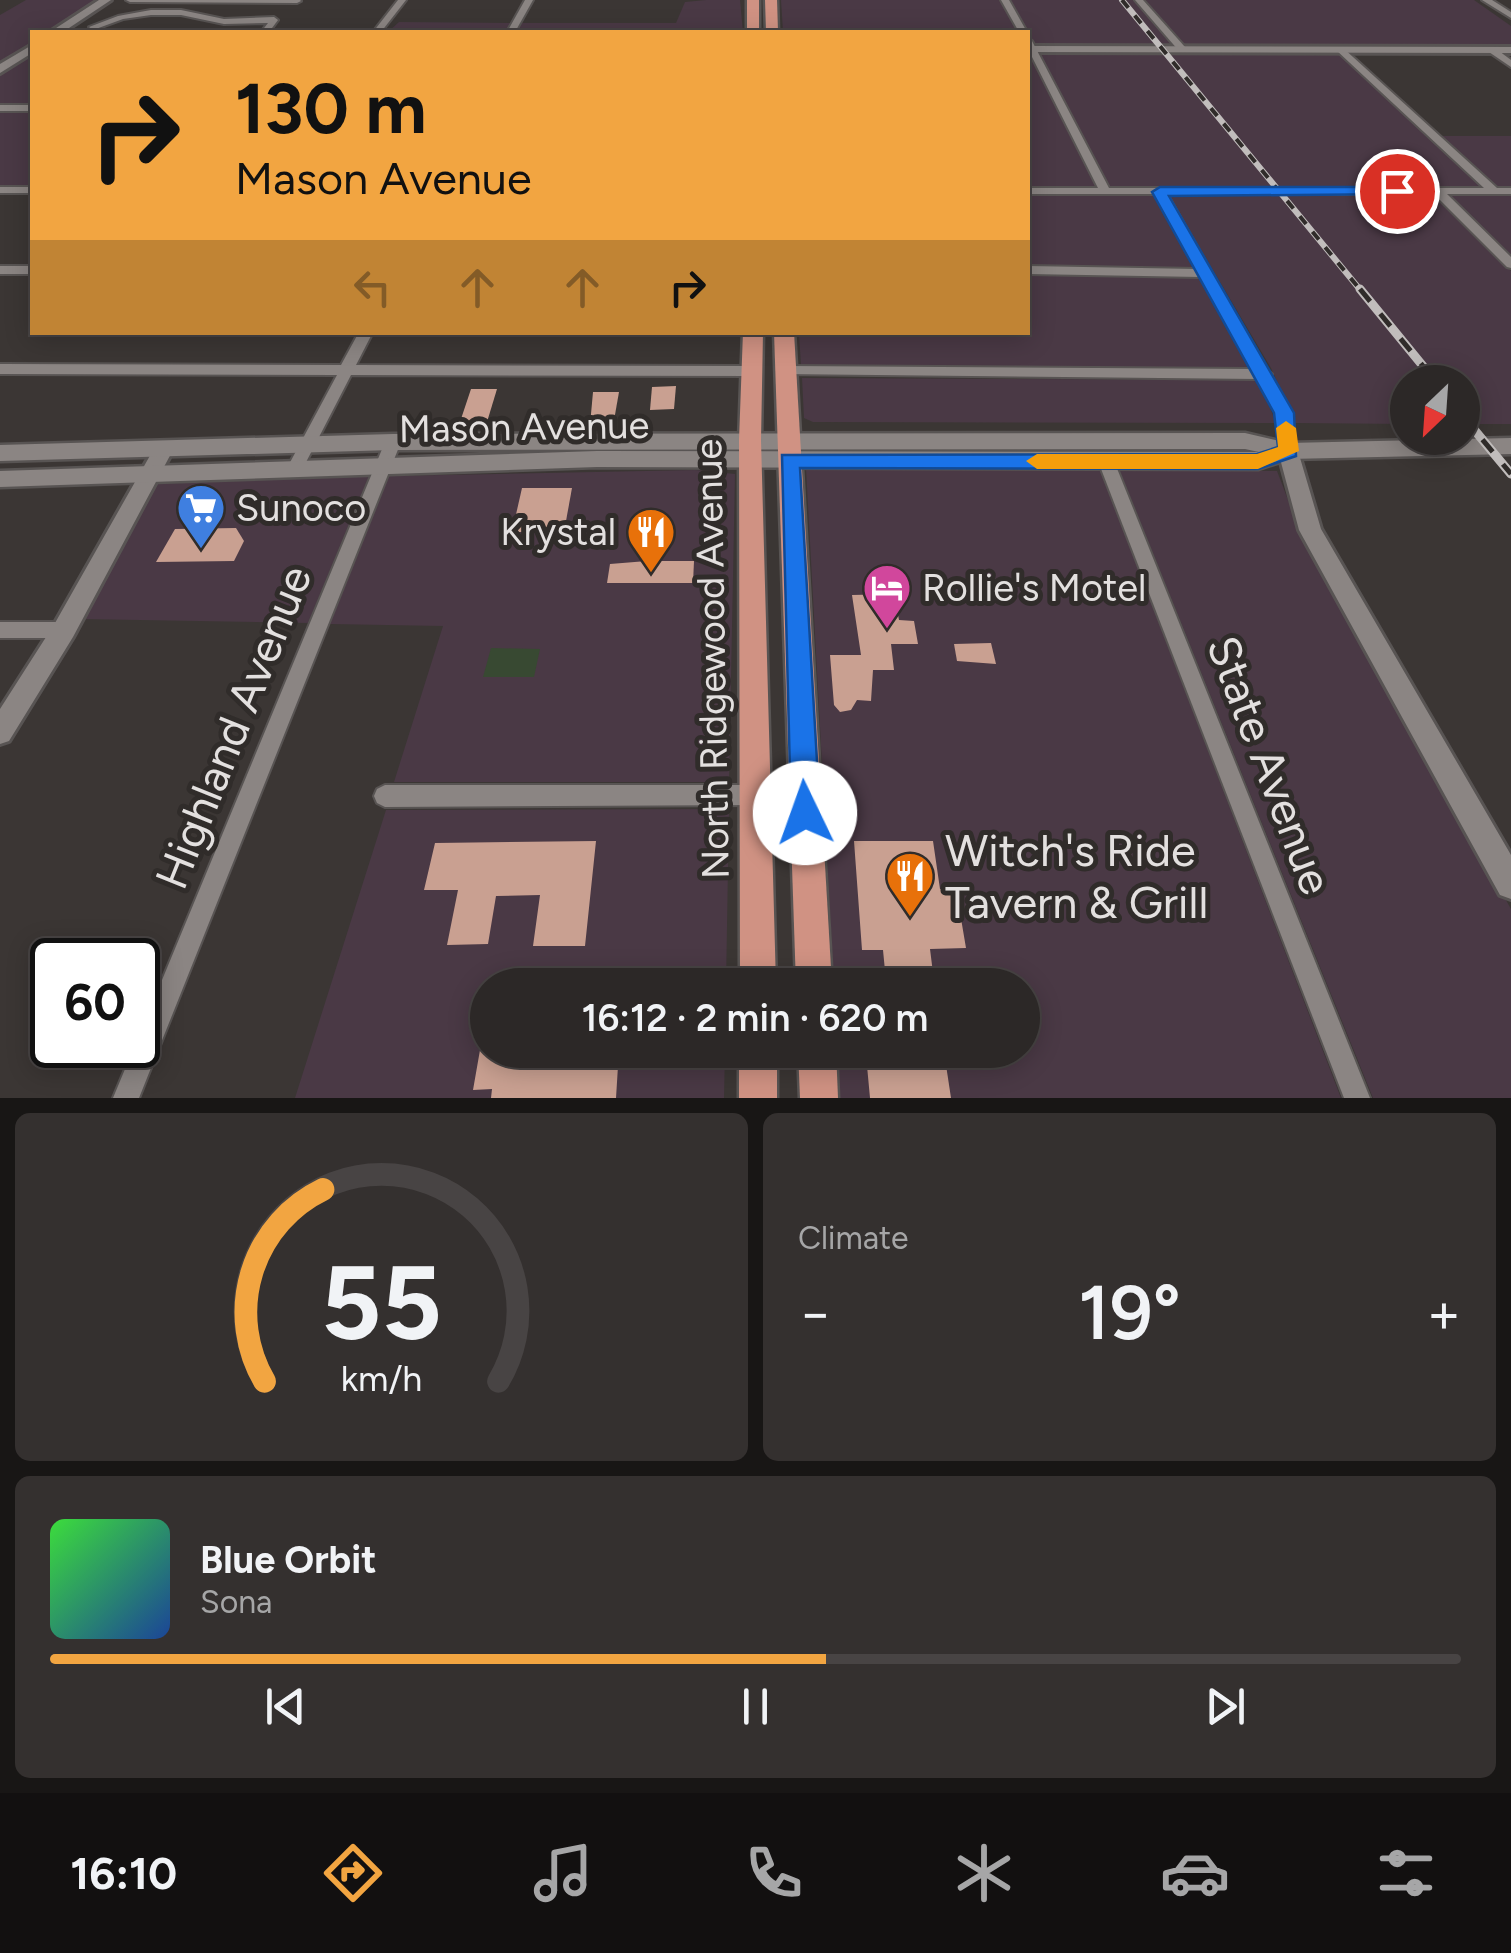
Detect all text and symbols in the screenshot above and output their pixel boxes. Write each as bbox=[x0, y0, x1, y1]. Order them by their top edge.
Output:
text: 130 m bbox=[235, 66, 427, 151]
icon: right bbox=[70, 70, 200, 200]
pin bbox=[1355, 149, 1440, 234]
text: Mason Avenue bbox=[235, 151, 532, 205]
icon: arrive bbox=[1370, 164, 1425, 219]
icon: left bbox=[345, 260, 400, 315]
icon: ahead bbox=[450, 260, 505, 315]
icon: ahead bbox=[555, 260, 610, 315]
icon: right bbox=[660, 260, 715, 315]
north arrow bbox=[1390, 365, 1480, 455]
map controls bbox=[1390, 365, 1480, 455]
street label: Mason Avenue bbox=[398, 402, 650, 452]
street label: North Ridgewood Avenue bbox=[685, 438, 739, 880]
supermarket icon: Sunoco bbox=[175, 482, 227, 550]
place label: Sunoco bbox=[236, 485, 366, 531]
restaurant icon: Krystal bbox=[625, 506, 677, 574]
place label: Krystal bbox=[500, 509, 616, 555]
street label: Highland Avenue bbox=[144, 558, 322, 896]
hotel icon: Rollie's Motel bbox=[861, 562, 913, 630]
place label: Rollie's Motel bbox=[922, 565, 1146, 611]
street label: State Avenue bbox=[1196, 628, 1344, 902]
position arrow bbox=[753, 761, 857, 865]
place label: Witch's Ride Tavern & Grill bbox=[945, 823, 1208, 929]
restaurant icon: Witch's Ride Tavern & Grill bbox=[884, 850, 936, 918]
speed limit sign: 60 bbox=[30, 938, 160, 1068]
text: 16:12 · 2 min · 620 m bbox=[582, 995, 928, 1041]
text: Climate bbox=[798, 1219, 909, 1257]
text: 55 bbox=[321, 1240, 442, 1365]
text: 19° bbox=[1078, 1268, 1181, 1358]
text: − bbox=[798, 1280, 832, 1346]
text: + bbox=[1427, 1280, 1461, 1346]
text: km/h bbox=[341, 1357, 422, 1400]
text: Blue Orbit bbox=[200, 1537, 376, 1583]
text: Sona bbox=[200, 1583, 272, 1621]
icon: previous bbox=[258, 1679, 313, 1734]
icon: pause bbox=[728, 1679, 783, 1734]
icon: next bbox=[1198, 1679, 1253, 1734]
icon: directions bbox=[318, 1838, 388, 1908]
icon: music bbox=[528, 1838, 598, 1908]
icon: phone bbox=[739, 1838, 809, 1908]
icon: climate bbox=[949, 1838, 1019, 1908]
icon: car bbox=[1160, 1838, 1230, 1908]
icon: filters bbox=[1371, 1838, 1441, 1908]
text: 16:10 bbox=[70, 1846, 177, 1900]

